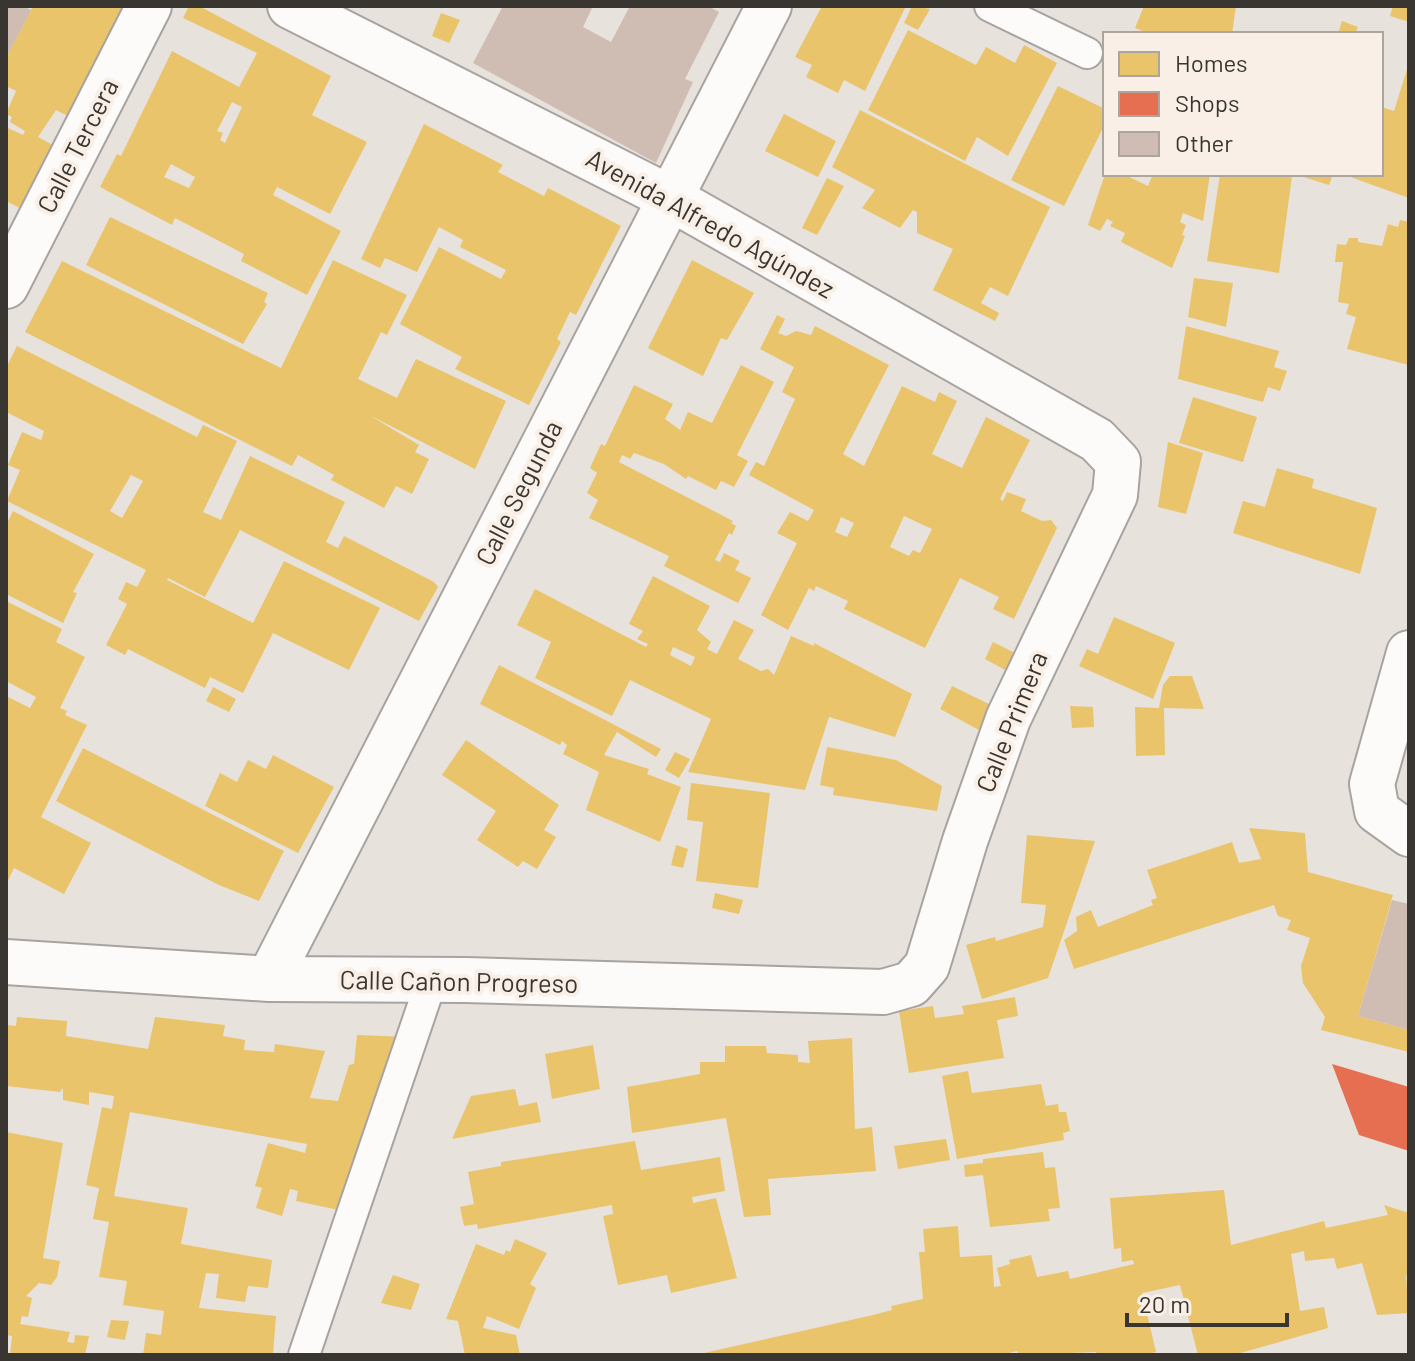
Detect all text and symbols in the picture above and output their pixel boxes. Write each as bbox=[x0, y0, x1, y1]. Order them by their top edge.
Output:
legend bbox=[1103, 32, 1383, 176]
text: Homes bbox=[1175, 48, 1248, 77]
street label: Calle Tercera bbox=[30, 73, 124, 217]
text: Shops bbox=[1175, 88, 1240, 117]
text: Other bbox=[1175, 128, 1233, 157]
street label: Avenida Alfredo Agúndez bbox=[581, 142, 840, 304]
street label: Calle Segunda bbox=[468, 415, 567, 570]
street label: Calle Primera bbox=[968, 646, 1053, 796]
street label: Calle Cañon Progreso bbox=[339, 963, 579, 998]
scale bar bbox=[1127, 1277, 1287, 1327]
text: 20 m bbox=[1139, 1289, 1190, 1318]

